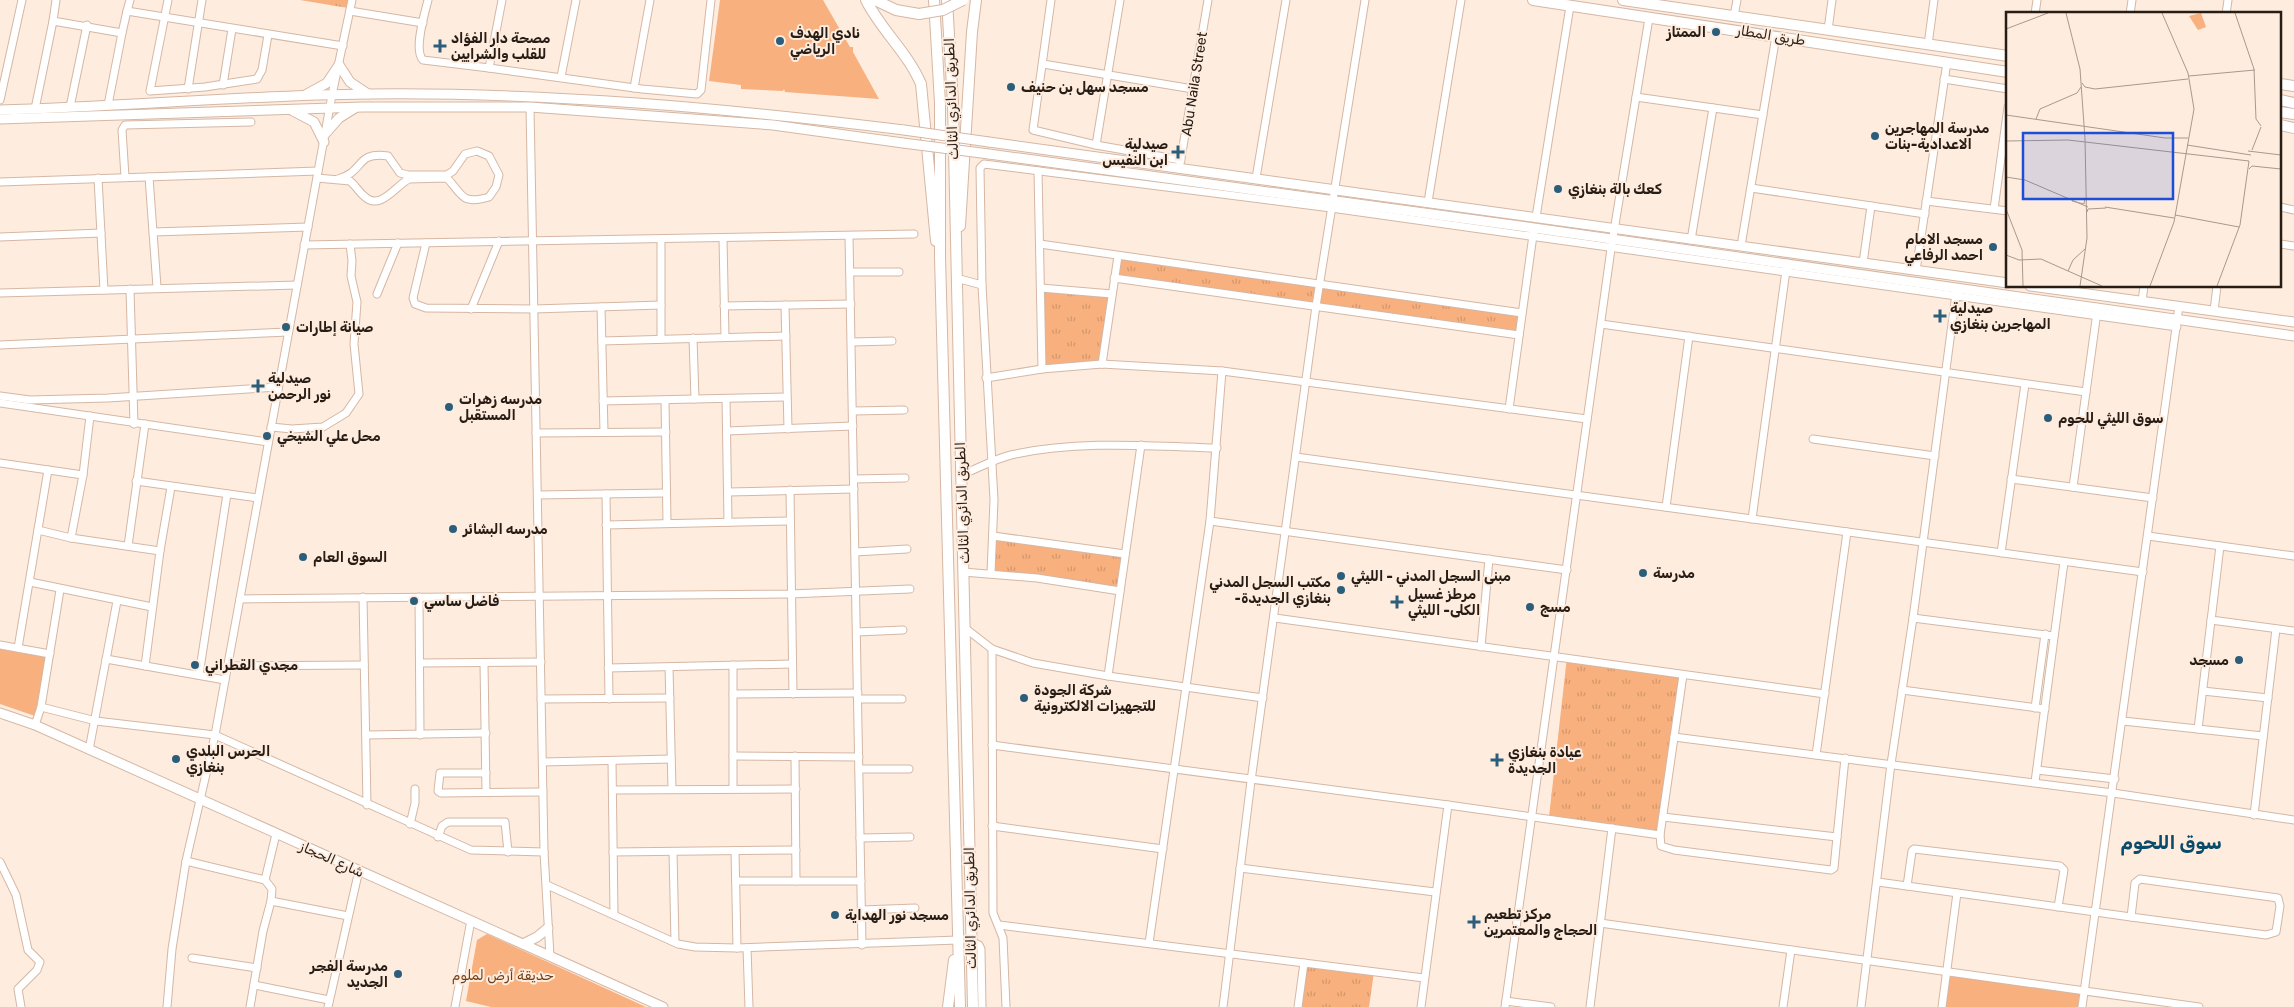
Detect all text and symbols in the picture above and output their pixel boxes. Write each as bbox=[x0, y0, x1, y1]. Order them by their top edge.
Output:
inset map bbox=[2006, 12, 2282, 288]
street label: طريق المطار bbox=[1734, 21, 1807, 49]
place label: الممتاز bbox=[1666, 24, 1706, 41]
place label: نادي الهدف الرياضي bbox=[790, 25, 860, 60]
marker: الممتاز bbox=[1710, 26, 1722, 38]
place label: مصحة دار الفؤاد للقلب والشرايين bbox=[451, 30, 551, 63]
street label: Abu Naila Street bbox=[1178, 30, 1211, 137]
marker: نادي الهدف الرياضي bbox=[774, 35, 786, 47]
street label: الطريق الدائري الثالث bbox=[941, 38, 963, 160]
marker: مصحة دار الفؤاد للقلب والشرايين bbox=[433, 39, 447, 53]
place label: مسجد سهل بن حنيف bbox=[1021, 79, 1149, 96]
marker: مسجد سهل بن حنيف bbox=[1005, 81, 1017, 93]
place label: مدرسة المهاجرين الاعدادية-بنات bbox=[1885, 120, 1989, 153]
marker: مدرسة المهاجرين الاعدادية-بنات bbox=[1869, 130, 1881, 142]
place label: صيدلية ابن النفيس bbox=[1102, 136, 1168, 169]
marker: صيدلية ابن النفيس bbox=[1172, 146, 1184, 158]
place label: كعك بالة بنغازي bbox=[1568, 181, 1662, 199]
marker: كعك بالة بنغازي bbox=[1552, 183, 1564, 195]
place label: مسجد الامام احمد الرفاعي bbox=[1904, 231, 1983, 266]
marker: مسجد الامام احمد الرفاعي bbox=[1987, 241, 1999, 253]
place label: صيدلية المهاجرين بنغازي bbox=[1950, 300, 2051, 334]
marker: صيدلية المهاجرين بنغازي bbox=[1934, 310, 1946, 322]
place label: صيانة إطارات bbox=[296, 319, 373, 337]
marker: صيانة إطارات bbox=[280, 321, 292, 333]
place label: صيدلية نور الرحمن bbox=[268, 370, 331, 403]
marker: صيدلية نور الرحمن bbox=[252, 380, 264, 392]
place label: مدرسه زهرات المستقبل bbox=[459, 391, 542, 424]
marker: مدرسه زهرات المستقبل bbox=[443, 401, 455, 413]
place label: سوق الليثي للحوم bbox=[2058, 410, 2164, 429]
marker: سوق الليثي للحوم bbox=[2042, 412, 2054, 424]
place label: محل علي الشيخي bbox=[277, 428, 381, 447]
marker: محل علي الشيخي bbox=[261, 430, 273, 442]
street label: الطريق الدائري الثالث bbox=[952, 442, 974, 564]
place label: مدرسه البشائر bbox=[462, 521, 548, 538]
marker: مدرسه البشائر bbox=[447, 523, 459, 535]
place label: السوق العام bbox=[313, 549, 387, 567]
marker: السوق العام bbox=[297, 551, 309, 563]
place label: مدرسة bbox=[1653, 565, 1695, 582]
marker: مدرسة bbox=[1637, 567, 1649, 579]
place label: مبنى السجل المدني - الليثي bbox=[1351, 568, 1511, 587]
marker: مبنى السجل المدني - الليثي bbox=[1335, 570, 1347, 582]
place label: مكتب السجل المدني -بنغازي الجديدة bbox=[1209, 574, 1331, 608]
marker: مكتب السجل المدني -بنغازي الجديدة bbox=[1335, 584, 1347, 596]
place label: مرطز غسيل الكلى- الليثي bbox=[1408, 586, 1480, 621]
place label: فاضل ساسي bbox=[424, 593, 499, 612]
marker: فاضل ساسي bbox=[408, 595, 420, 607]
marker: مرطز غسيل الكلى- الليثي bbox=[1390, 595, 1404, 609]
place label: مسج bbox=[1540, 599, 1571, 617]
marker: مسج bbox=[1524, 601, 1536, 613]
place label: مسجد bbox=[2189, 652, 2229, 669]
marker: مسجد bbox=[2233, 654, 2245, 666]
place label: مجدي القطراني bbox=[205, 657, 298, 676]
marker: مجدي القطراني bbox=[189, 659, 201, 671]
place label: شركة الجودة للتجهيزات الالكترونية bbox=[1034, 682, 1156, 715]
marker: شركة الجودة للتجهيزات الالكترونية bbox=[1018, 692, 1030, 704]
place label: الحرس البلدي بنغازي bbox=[186, 743, 270, 777]
place label: عيادة بنغازي الجديدة bbox=[1508, 744, 1582, 777]
marker: الحرس البلدي بنغازي bbox=[170, 753, 182, 765]
marker: عيادة بنغازي الجديدة bbox=[1490, 753, 1504, 767]
district label: سوق اللحوم bbox=[2120, 831, 2222, 856]
street label: شارع الحجاز bbox=[295, 837, 367, 883]
street label: الطريق الدائري الثالث bbox=[961, 847, 981, 969]
place label: مركز تطعيم الحجاج والمعتمرين bbox=[1484, 906, 1597, 940]
place label: مسجد نور الهداية bbox=[845, 907, 949, 924]
marker: مسجد نور الهداية bbox=[829, 909, 841, 921]
marker: مركز تطعيم الحجاج والمعتمرين bbox=[1468, 916, 1480, 928]
place label: مدرسة الفجر الجديد bbox=[309, 958, 388, 991]
park label: حديقة أرض لملوم bbox=[452, 967, 554, 985]
marker: مدرسة الفجر الجديد bbox=[392, 968, 404, 980]

